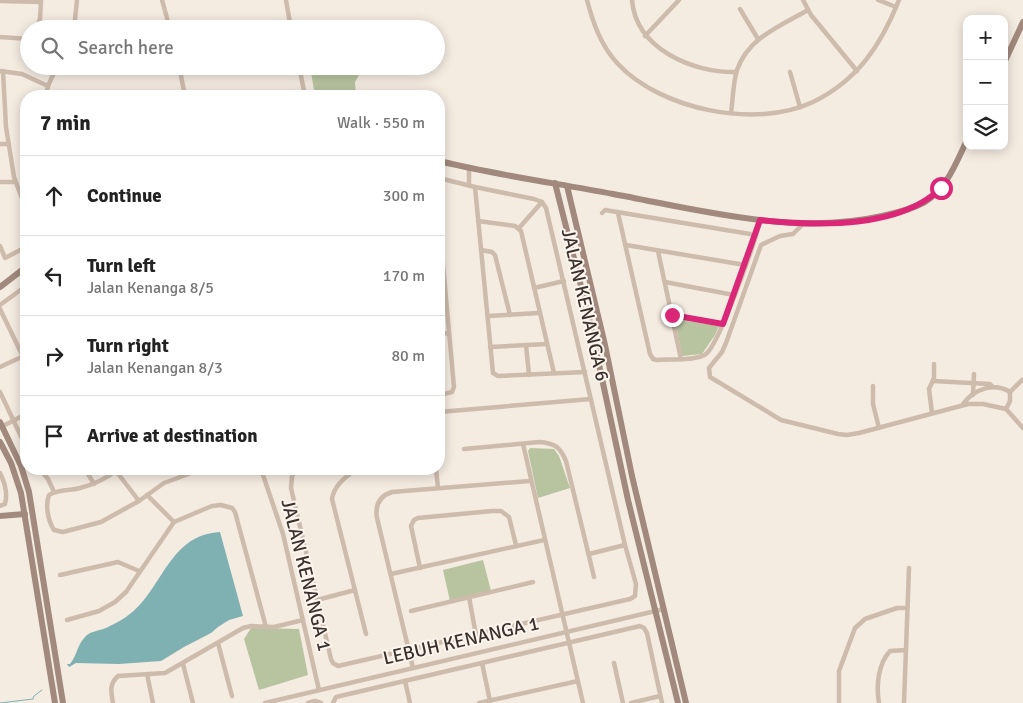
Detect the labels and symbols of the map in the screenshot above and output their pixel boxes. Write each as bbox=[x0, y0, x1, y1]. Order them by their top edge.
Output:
route start bbox=[930, 177, 953, 200]
street label: JALAN KENANGA 6 bbox=[556, 226, 614, 384]
route end bbox=[661, 304, 684, 327]
street label: JALAN KENANGA 1 bbox=[275, 496, 337, 654]
street label: LEBUH KENANGA 1 bbox=[381, 611, 541, 671]

